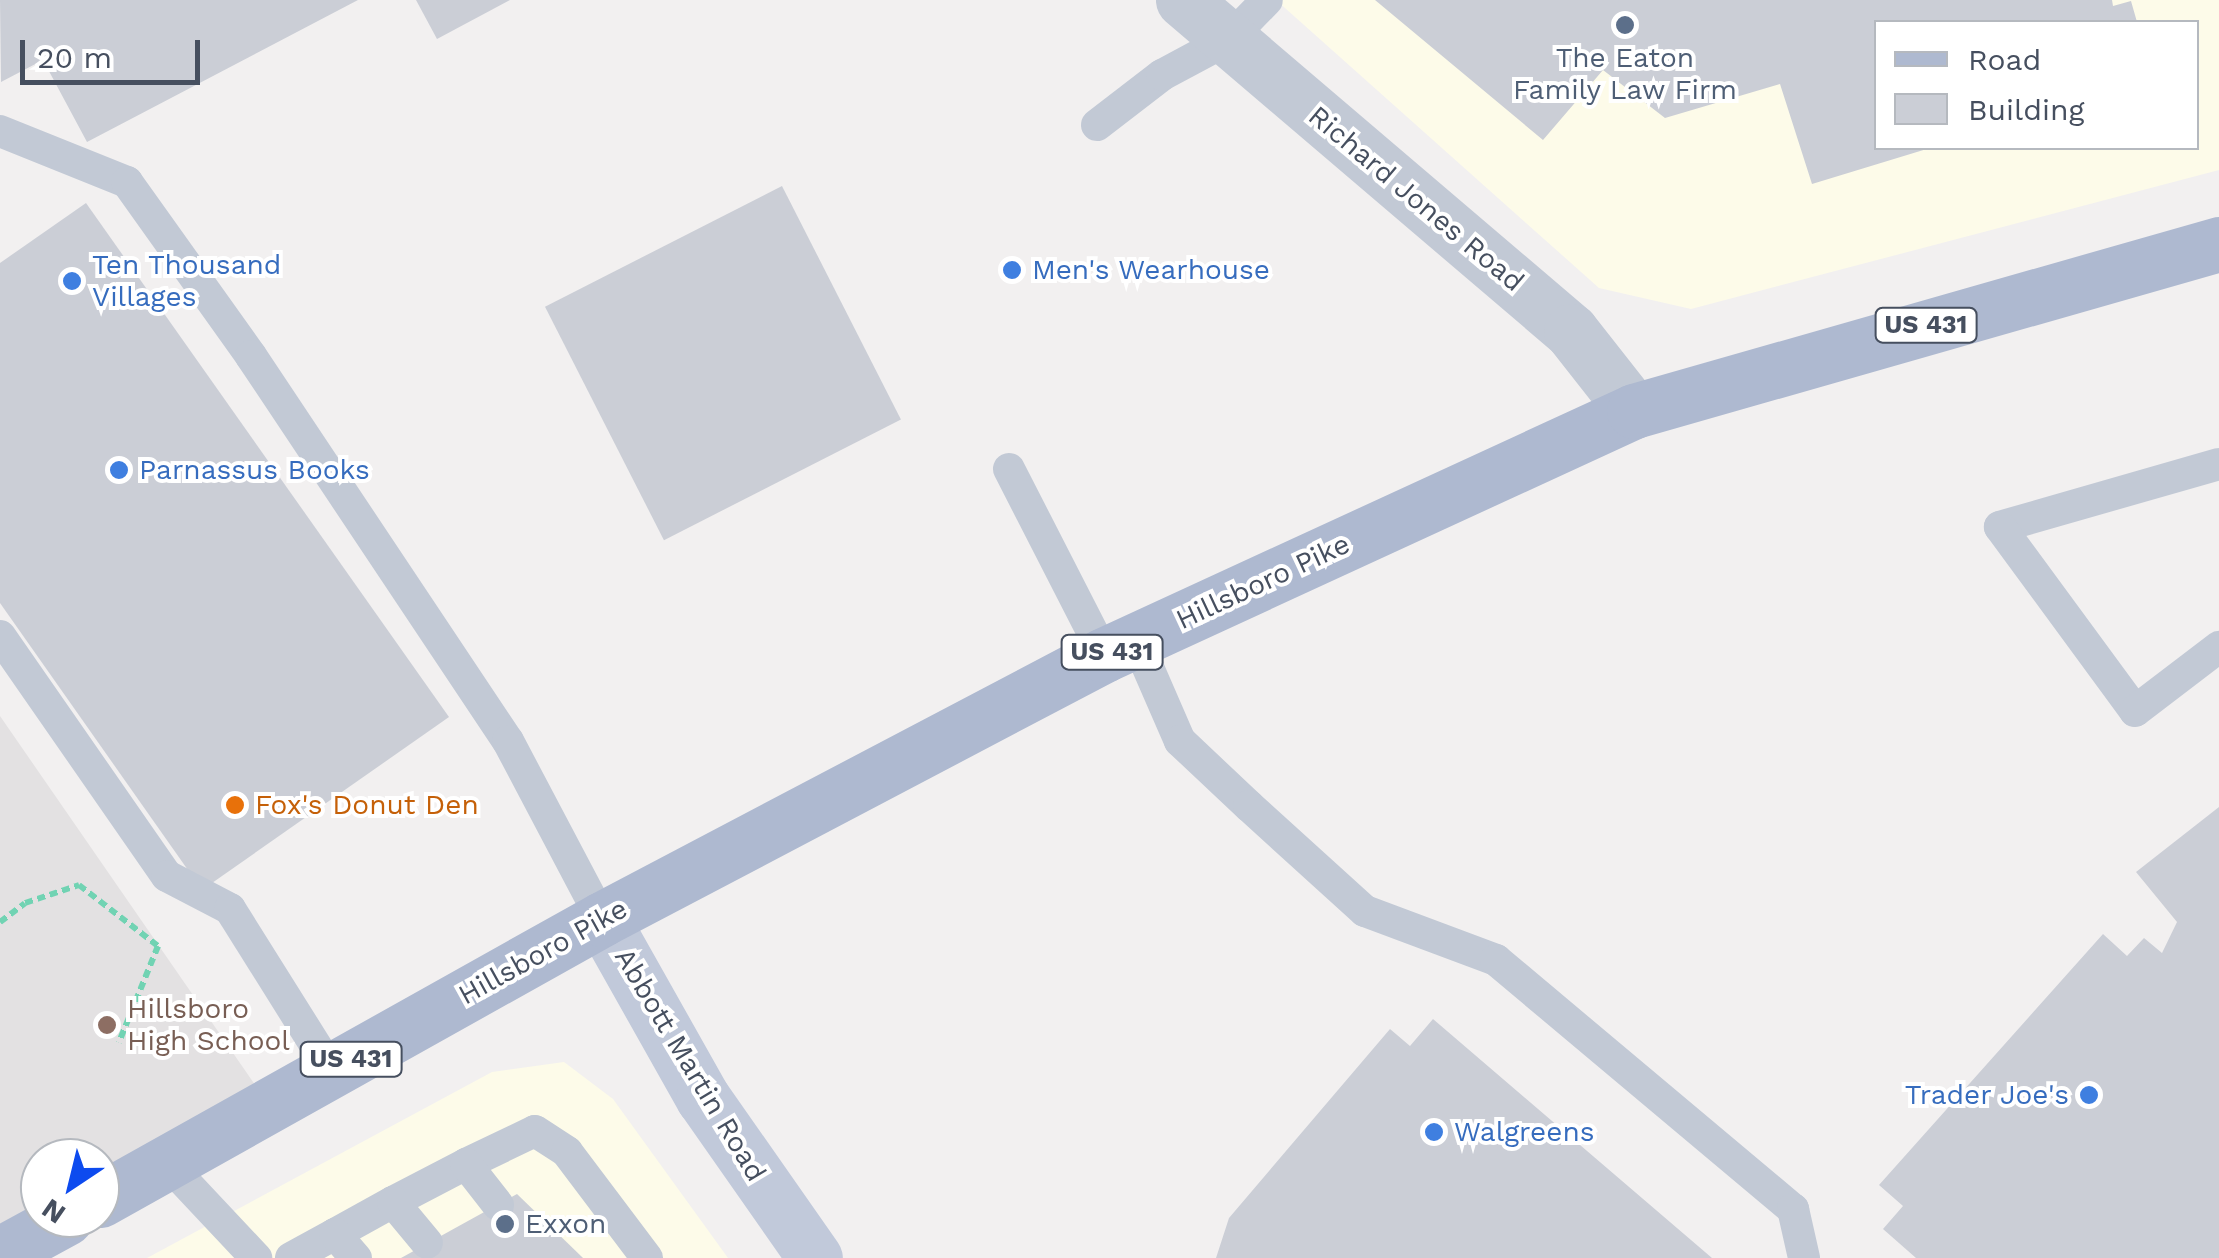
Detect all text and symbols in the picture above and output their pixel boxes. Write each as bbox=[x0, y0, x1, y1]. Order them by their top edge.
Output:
marker: The Eaton Family Law Firm bbox=[1614, 14, 1636, 36]
scale bar bbox=[25, 20, 205, 82]
legend bbox=[1874, 20, 2199, 150]
text: 20 m bbox=[37, 40, 112, 75]
place label: The Eaton Family Law Firm bbox=[1512, 41, 1738, 107]
text: Road bbox=[1968, 42, 2041, 77]
text: Building bbox=[1968, 92, 2085, 127]
street label: Richard Jones Road bbox=[1301, 99, 1531, 299]
place label: Ten Thousand Villages bbox=[92, 248, 282, 314]
place label: Men's Wearhouse bbox=[1032, 253, 1271, 287]
marker: Men's Wearhouse bbox=[1001, 259, 1023, 281]
marker: Ten Thousand Villages bbox=[61, 270, 83, 292]
road number: US 431 bbox=[1874, 305, 1978, 345]
place label: Parnassus Books bbox=[139, 453, 370, 487]
marker: Parnassus Books bbox=[108, 459, 130, 481]
street label: Hillsboro Pike bbox=[1171, 527, 1355, 637]
road number: US 431 bbox=[1060, 632, 1164, 672]
place label: Fox's Donut Den bbox=[255, 788, 479, 822]
marker: Fox's Donut Den bbox=[224, 794, 246, 816]
street label: Hillsboro Pike bbox=[453, 892, 633, 1012]
street label: Abbott Martin Road bbox=[607, 942, 773, 1188]
place label: Hillsboro High School bbox=[127, 992, 290, 1058]
marker: Hillsboro High School bbox=[96, 1014, 118, 1036]
road number: US 431 bbox=[298, 1039, 404, 1079]
place label: Trader Joe's bbox=[1903, 1078, 2069, 1112]
marker: Trader Joe's bbox=[2078, 1084, 2100, 1106]
place label: Walgreens bbox=[1454, 1115, 1594, 1149]
marker: Walgreens bbox=[1423, 1121, 1445, 1143]
north arrow bbox=[20, 1138, 120, 1238]
text: N bbox=[36, 1192, 72, 1231]
place label: Exxon bbox=[525, 1207, 606, 1241]
marker: Exxon bbox=[494, 1213, 516, 1235]

